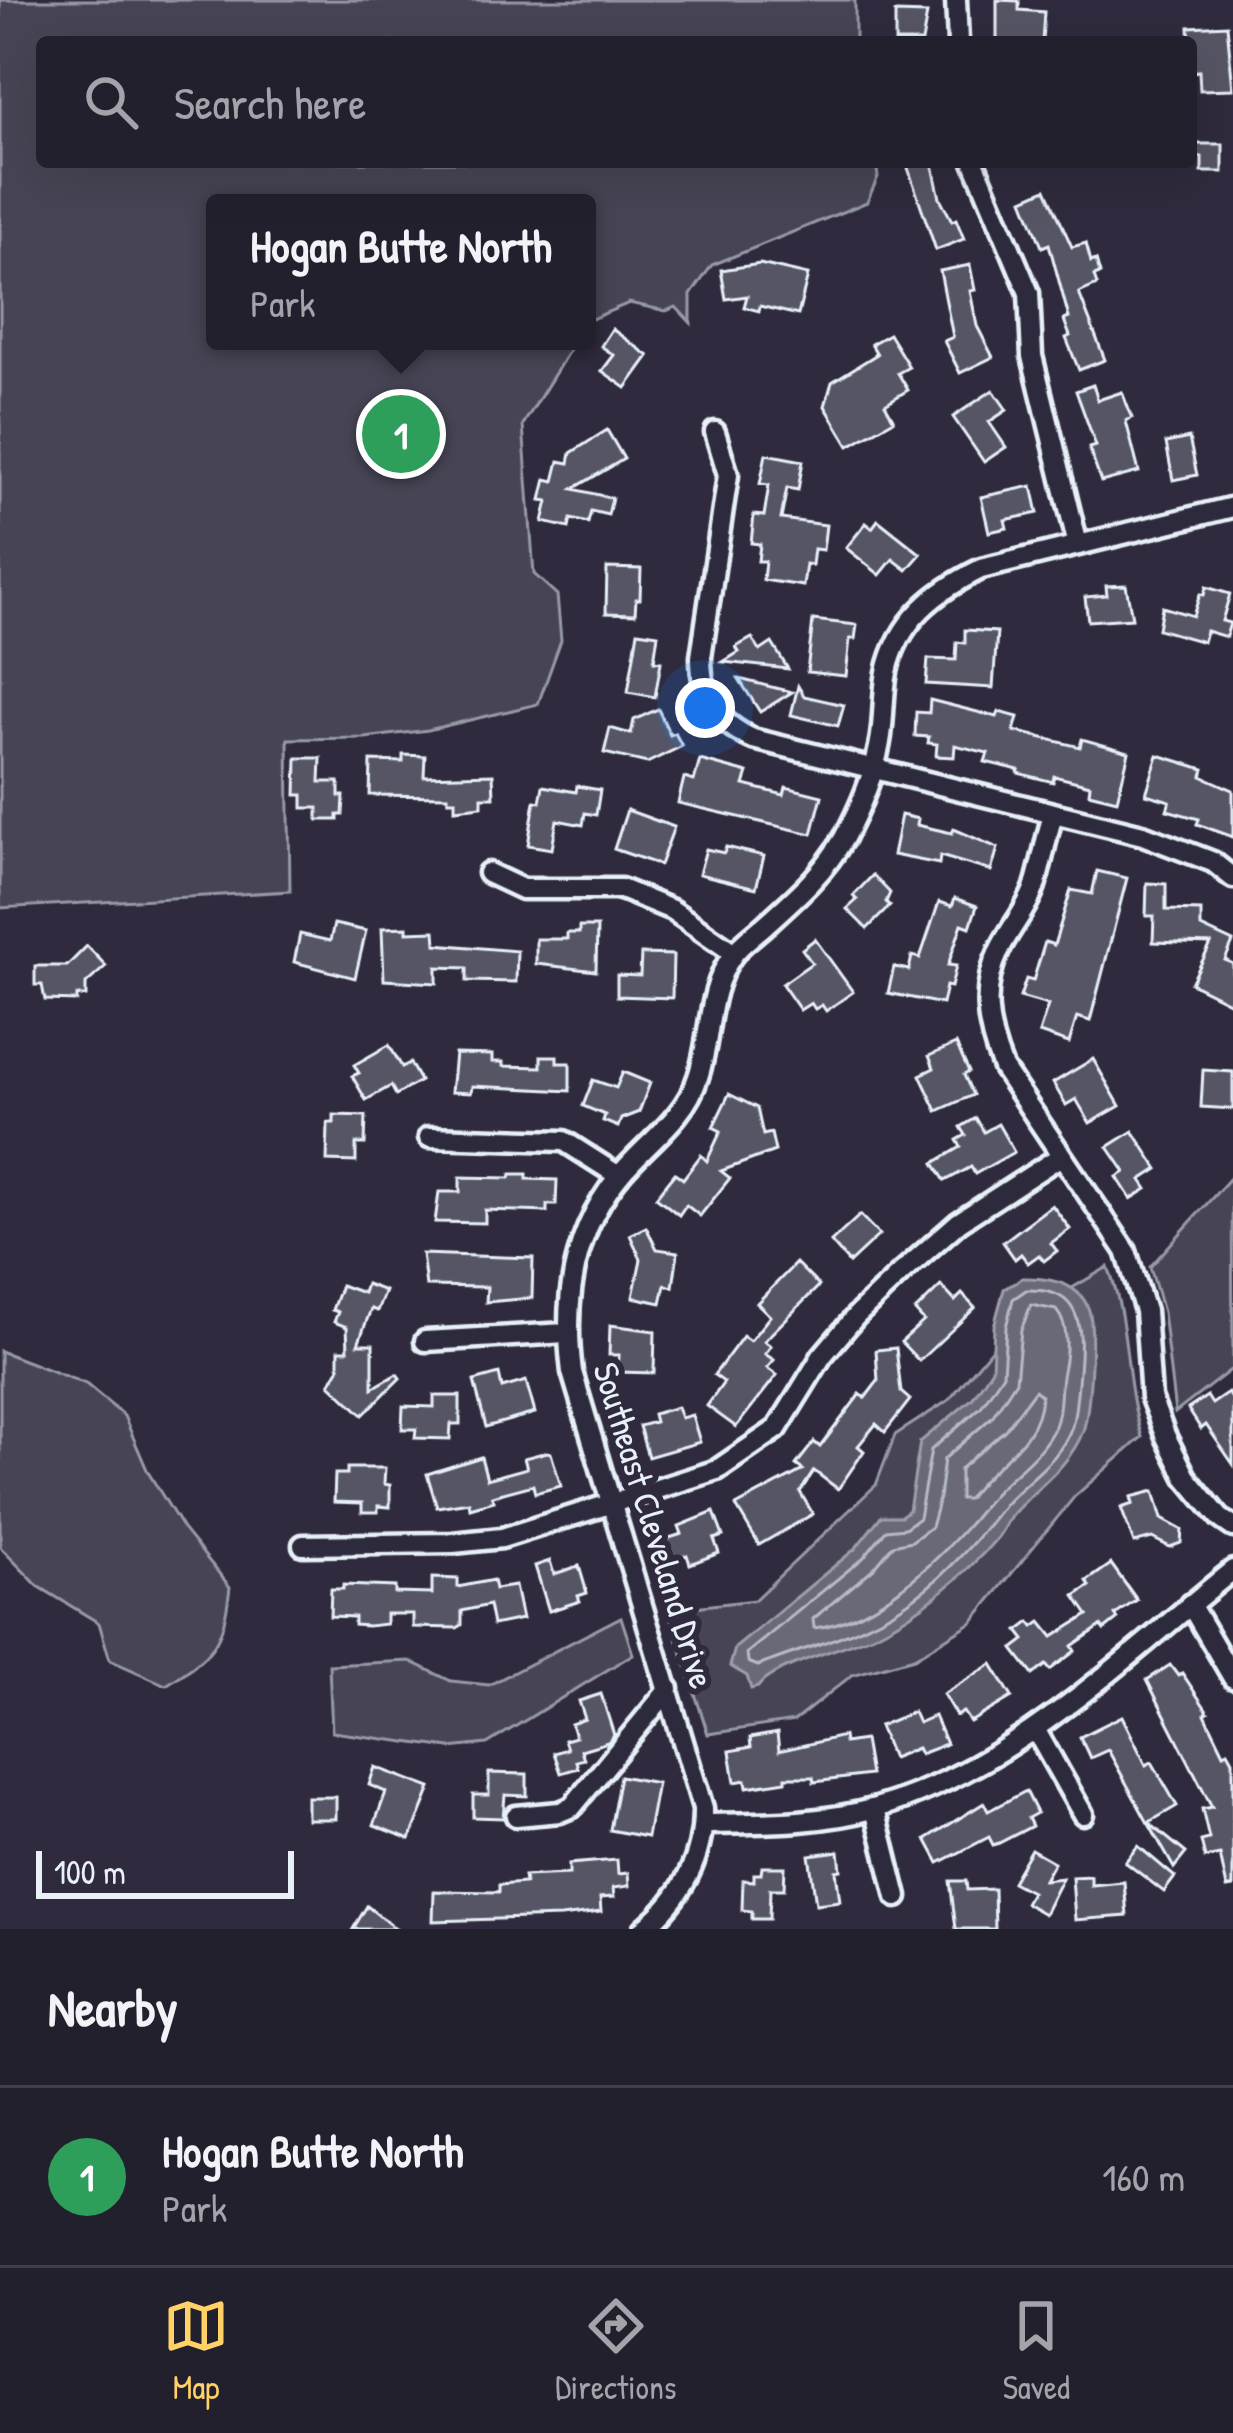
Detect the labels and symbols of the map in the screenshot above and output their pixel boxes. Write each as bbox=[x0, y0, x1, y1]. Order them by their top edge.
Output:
pin: 1 bbox=[362, 389, 440, 479]
your location bbox=[675, 678, 735, 738]
street label: Southeast Cleveland Drive bbox=[582, 1356, 728, 1694]
scale bar bbox=[36, 1845, 294, 1898]

